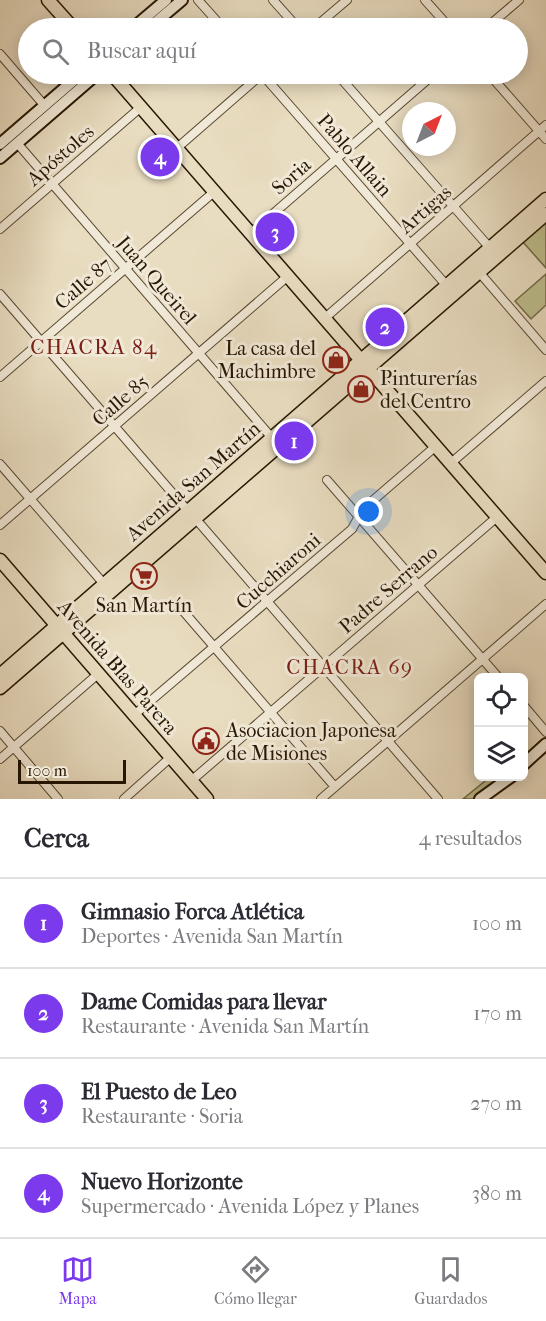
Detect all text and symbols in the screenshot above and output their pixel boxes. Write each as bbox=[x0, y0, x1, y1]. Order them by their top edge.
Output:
search box bbox=[18, 18, 528, 84]
icon: search bbox=[39, 35, 72, 68]
text: Buscar aquí bbox=[87, 38, 196, 64]
north arrow bbox=[402, 102, 456, 156]
street label: Pablo Allain bbox=[312, 109, 397, 202]
street label: Apóstoles bbox=[21, 120, 98, 191]
pin: 4 bbox=[140, 134, 180, 180]
street label: Soria bbox=[267, 153, 316, 199]
street label: Artigas bbox=[394, 180, 456, 239]
pin: 3 bbox=[256, 210, 294, 254]
street label: Juan Queirel bbox=[111, 230, 202, 330]
street label: Calle 87 bbox=[50, 252, 117, 314]
pin: 2 bbox=[366, 304, 404, 350]
district label: CHACRA 84 bbox=[30, 335, 158, 359]
place label: La casa del Machimbre bbox=[217, 337, 316, 383]
shop icon: La casa del Machimbre bbox=[321, 345, 351, 375]
place label: Pinturerías del Centro bbox=[380, 367, 477, 413]
street label: Calle 85 bbox=[88, 370, 153, 431]
shop icon: Pinturerías del Centro bbox=[346, 374, 376, 404]
street label: Avenida San Martín bbox=[121, 417, 265, 547]
pin: 1 bbox=[274, 418, 314, 464]
your location bbox=[354, 497, 383, 526]
street label: Cucchiaroni bbox=[231, 528, 325, 614]
street label: Padre Serrano bbox=[334, 540, 442, 638]
supermarket icon: San Martín bbox=[129, 561, 159, 591]
place label: San Martín bbox=[96, 594, 193, 617]
street label: Avenida Blas Parera bbox=[52, 595, 183, 740]
district label: CHACRA 69 bbox=[286, 655, 414, 679]
map controls bbox=[474, 673, 528, 781]
button: locate bbox=[474, 673, 528, 727]
place label: Asociacion Japonesa de Misiones bbox=[225, 719, 397, 765]
public building icon: Asociacion Japonesa de Misiones bbox=[191, 726, 221, 756]
button: layers bbox=[474, 727, 528, 781]
scale bar bbox=[18, 757, 126, 784]
text: 100 m bbox=[27, 761, 67, 780]
text: Cerca bbox=[24, 823, 89, 854]
text: 4 resultados bbox=[419, 827, 522, 850]
text: Gimnasio Forca Atlética bbox=[81, 899, 304, 925]
text: 1 bbox=[40, 912, 47, 935]
text: 100 m bbox=[472, 912, 522, 935]
text: Deportes · Avenida San Martín bbox=[81, 925, 343, 948]
text: Dame Comidas para llevar bbox=[81, 989, 327, 1015]
text: 2 bbox=[38, 1002, 49, 1025]
text: 170 m bbox=[473, 1002, 522, 1025]
text: Restaurante · Avenida San Martín bbox=[81, 1015, 369, 1038]
text: El Puesto de Leo bbox=[81, 1079, 237, 1105]
text: 3 bbox=[39, 1092, 48, 1115]
text: 270 m bbox=[470, 1092, 522, 1115]
text: Restaurante · Soria bbox=[81, 1105, 243, 1128]
text: Nuevo Horizonte bbox=[81, 1169, 243, 1195]
text: 4 bbox=[38, 1182, 49, 1205]
text: 380 m bbox=[472, 1182, 522, 1205]
text: Supermercado · Avenida López y Planes bbox=[81, 1195, 419, 1218]
tab: Mapa bbox=[59, 1253, 97, 1308]
tab: Cómo llegar bbox=[214, 1253, 297, 1308]
tab: Guardados bbox=[414, 1253, 487, 1308]

